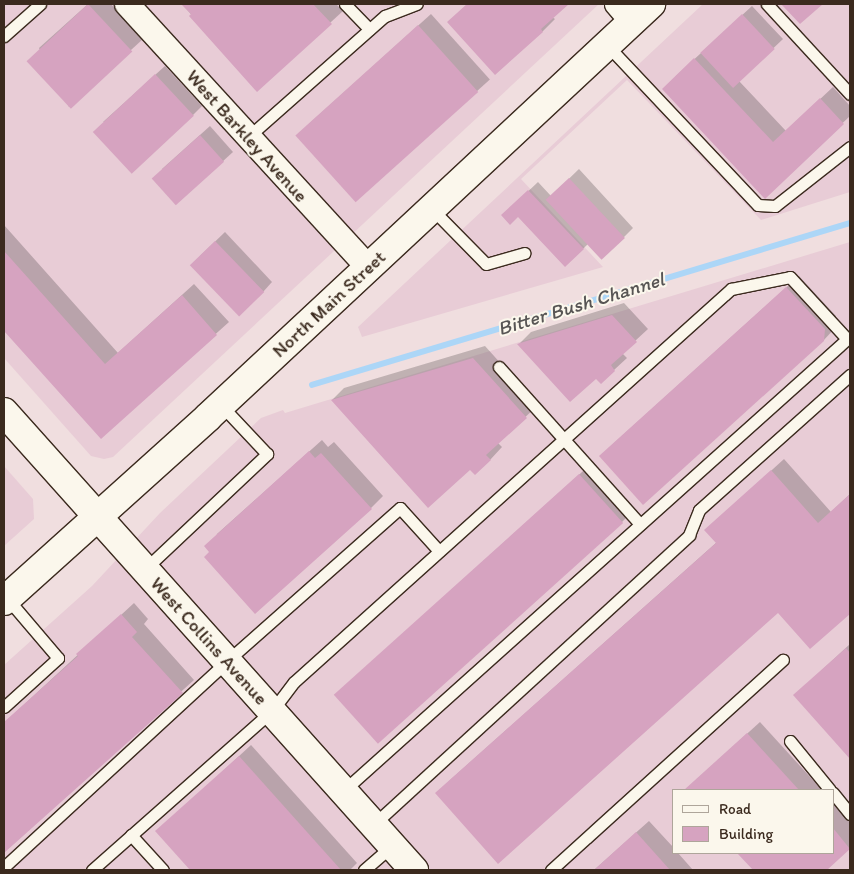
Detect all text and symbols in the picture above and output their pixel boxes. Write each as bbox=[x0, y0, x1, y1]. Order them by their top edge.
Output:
street label: West Barkley Avenue bbox=[181, 65, 313, 207]
street label: North Main Street bbox=[268, 246, 390, 362]
water label: Bitter Bush Channel bbox=[495, 267, 667, 341]
street label: West Collins Avenue bbox=[145, 572, 273, 710]
legend bbox=[672, 789, 834, 854]
text: Road bbox=[719, 800, 751, 818]
text: Building bbox=[719, 825, 773, 843]

